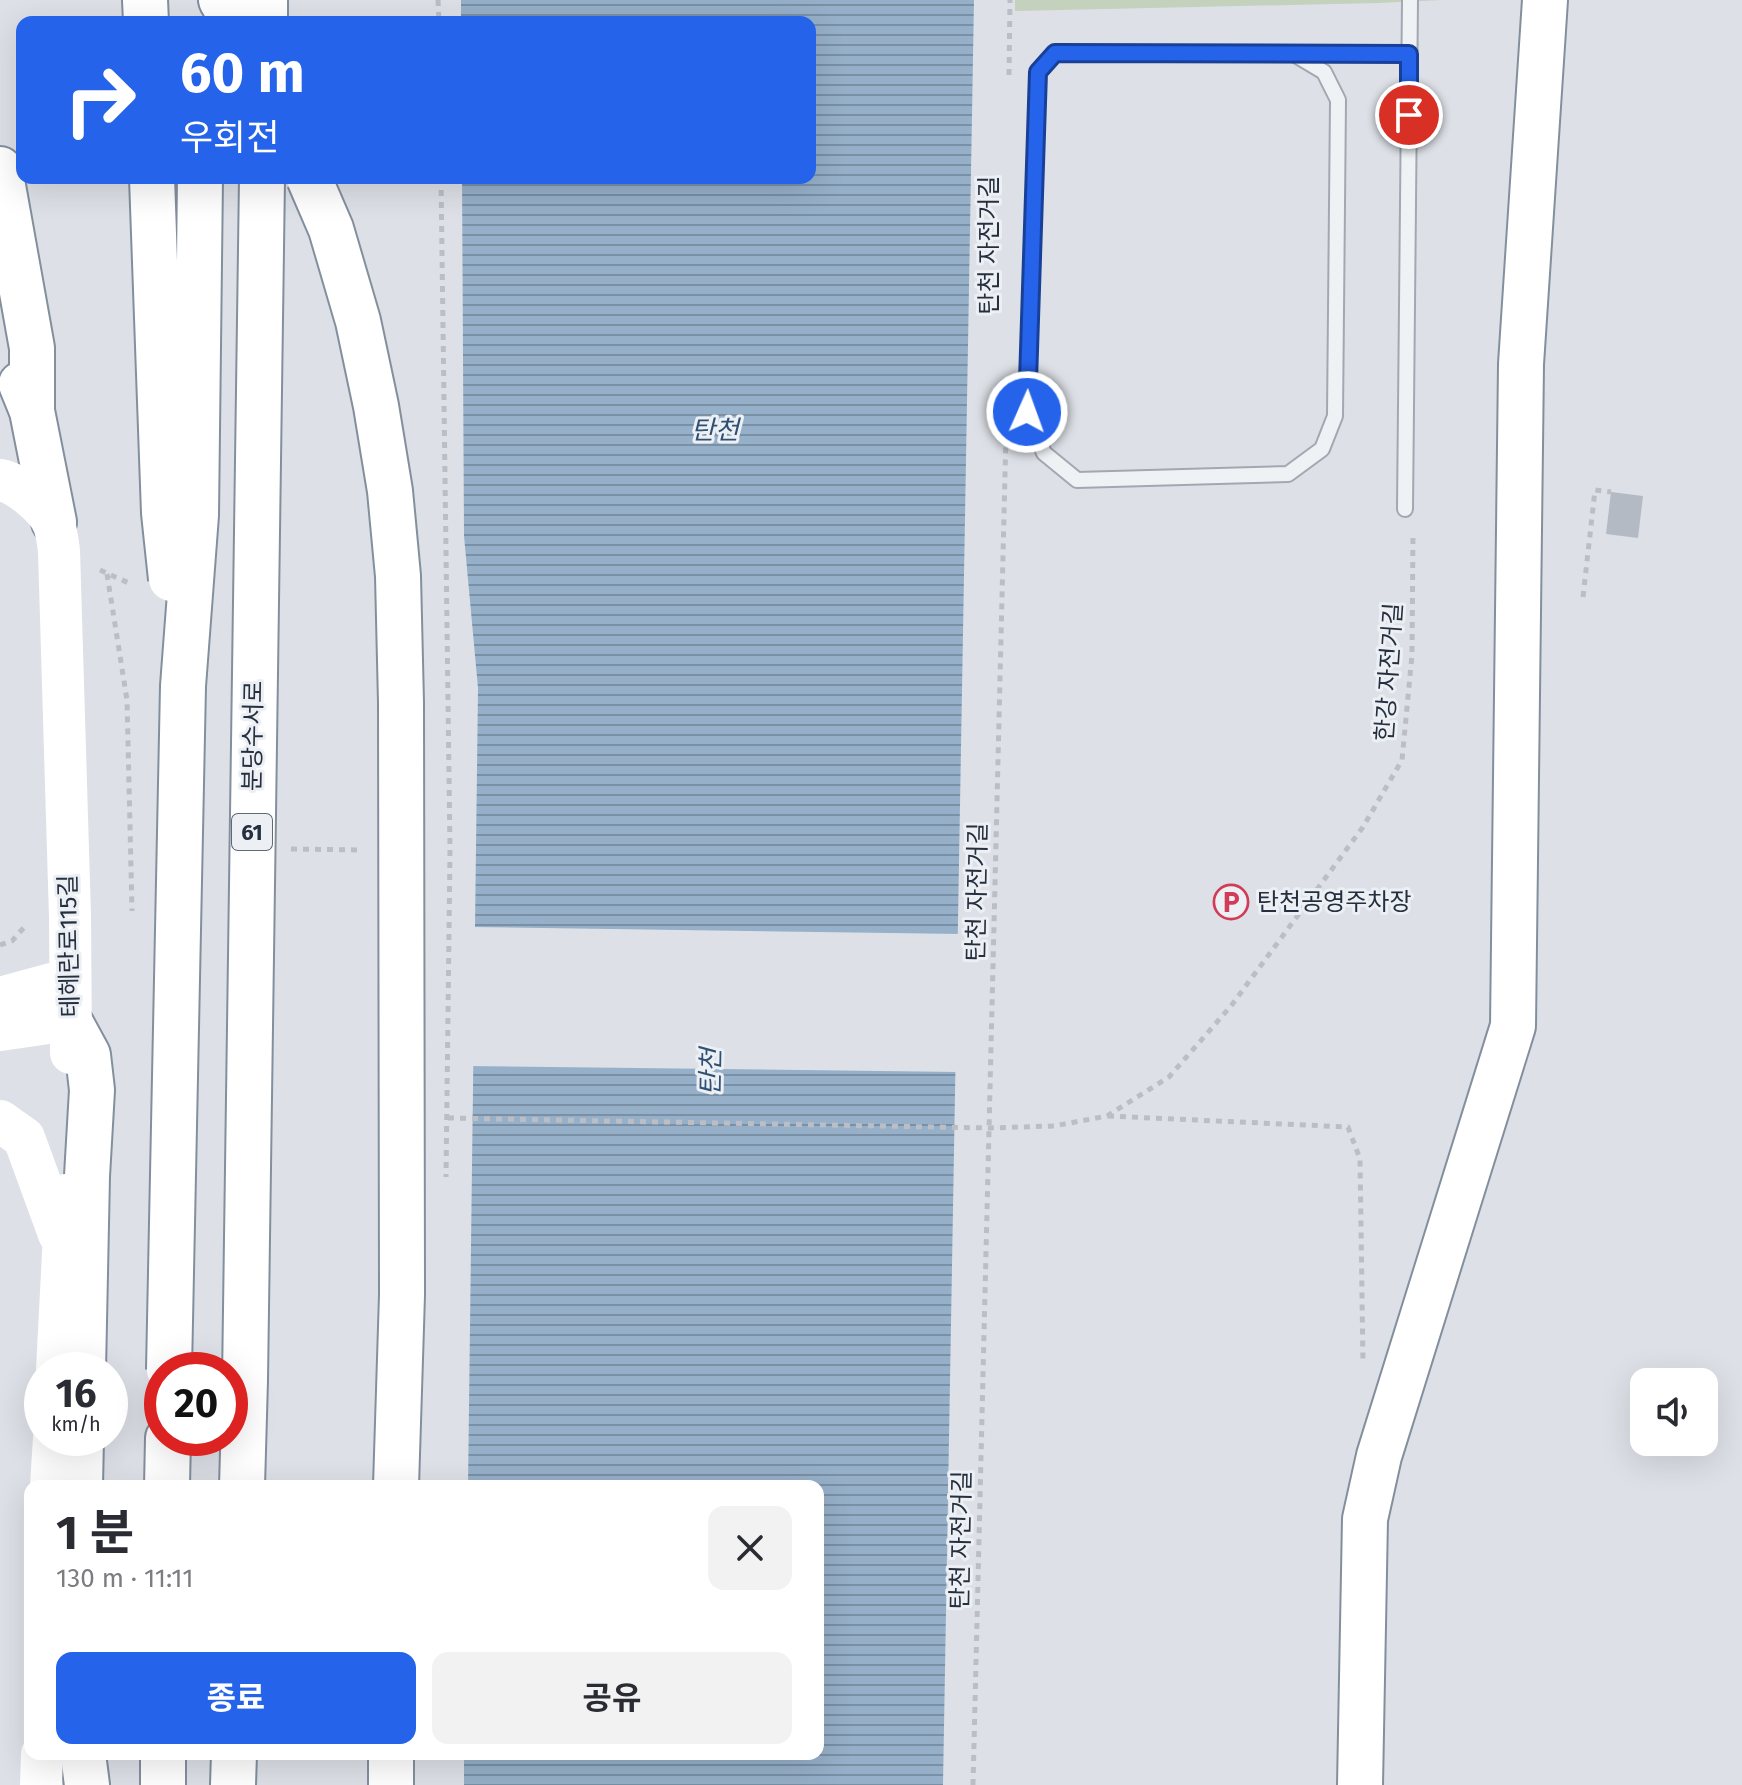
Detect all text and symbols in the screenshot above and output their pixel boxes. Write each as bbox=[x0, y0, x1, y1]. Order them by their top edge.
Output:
text: 60 m bbox=[180, 40, 305, 107]
icon: right bbox=[48, 48, 152, 152]
pin bbox=[1375, 81, 1443, 149]
icon: arrive bbox=[1387, 93, 1431, 137]
text: 우회전 bbox=[180, 116, 279, 160]
street label: 탄천 자전거길 bbox=[975, 176, 1003, 314]
position arrow bbox=[985, 370, 1069, 454]
water label: 탄천 bbox=[691, 415, 742, 446]
street label: 한강 자전거길 bbox=[1370, 602, 1408, 742]
street label: 분당수서로 bbox=[238, 681, 268, 791]
road number: 61 bbox=[232, 814, 272, 850]
street label: 탄천 자전거길 bbox=[962, 822, 992, 962]
street label: 테헤란로115길 bbox=[54, 874, 84, 1018]
parking icon: 탄천공영주차장 bbox=[1212, 883, 1250, 921]
place label: 탄천공영주차장 bbox=[1257, 888, 1412, 916]
water label: 탄천 bbox=[695, 1045, 727, 1096]
speed limit sign: 20 bbox=[144, 1352, 248, 1456]
map controls bbox=[1630, 1368, 1718, 1456]
button: sound bbox=[1630, 1368, 1718, 1456]
text: 16 bbox=[55, 1370, 97, 1418]
text: km/h bbox=[51, 1412, 101, 1436]
street label: 탄천 자전거길 bbox=[946, 1470, 976, 1610]
text: 1 분 bbox=[56, 1504, 134, 1562]
button: close bbox=[708, 1506, 792, 1590]
text: 130 m · 11:11 bbox=[56, 1563, 193, 1594]
button: 종료 bbox=[56, 1652, 416, 1744]
button: 공유 bbox=[432, 1652, 792, 1744]

